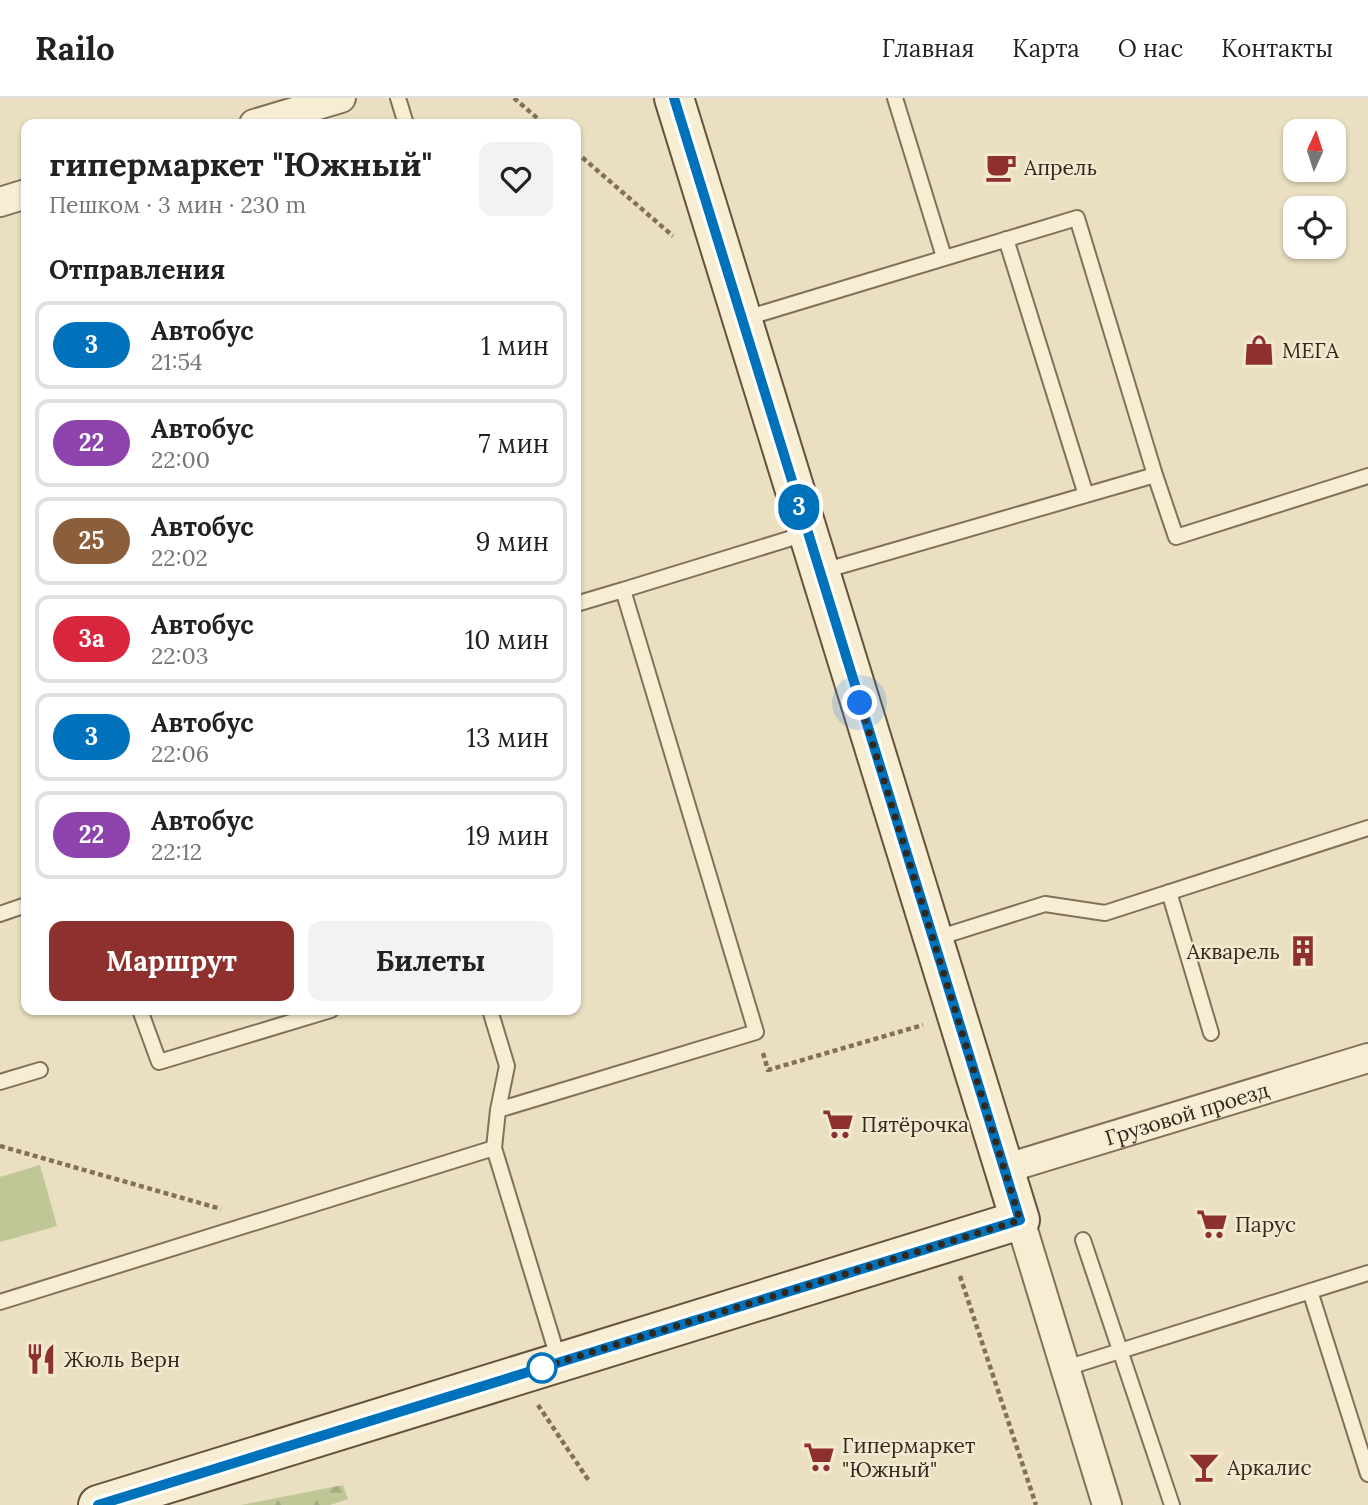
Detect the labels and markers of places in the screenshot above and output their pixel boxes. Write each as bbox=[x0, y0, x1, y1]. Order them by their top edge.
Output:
cafe icon: Апрель bbox=[984, 150, 1018, 184]
place label: Апрель bbox=[1023, 154, 1097, 181]
shop icon: МЕГА bbox=[1242, 333, 1276, 367]
place label: МЕГА bbox=[1282, 337, 1340, 364]
building icon: Акварель bbox=[1286, 934, 1320, 968]
place label: Акварель bbox=[1186, 938, 1280, 965]
supermarket icon: Пятёрочка bbox=[821, 1107, 855, 1141]
place label: Пятёрочка bbox=[861, 1111, 969, 1138]
supermarket icon: Парус bbox=[1195, 1207, 1229, 1241]
place label: Парус bbox=[1235, 1211, 1296, 1238]
restaurant icon: Жюль Верн bbox=[24, 1342, 58, 1376]
place label: Жюль Верн bbox=[64, 1346, 180, 1373]
unlabelled marker bbox=[527, 1353, 557, 1383]
place label: Гипермаркет "Южный" bbox=[842, 1432, 975, 1483]
supermarket icon: Гипермаркет "Южный" bbox=[802, 1440, 836, 1474]
bar icon: Аркалис bbox=[1187, 1450, 1221, 1484]
place label: Аркалис bbox=[1226, 1454, 1312, 1481]

